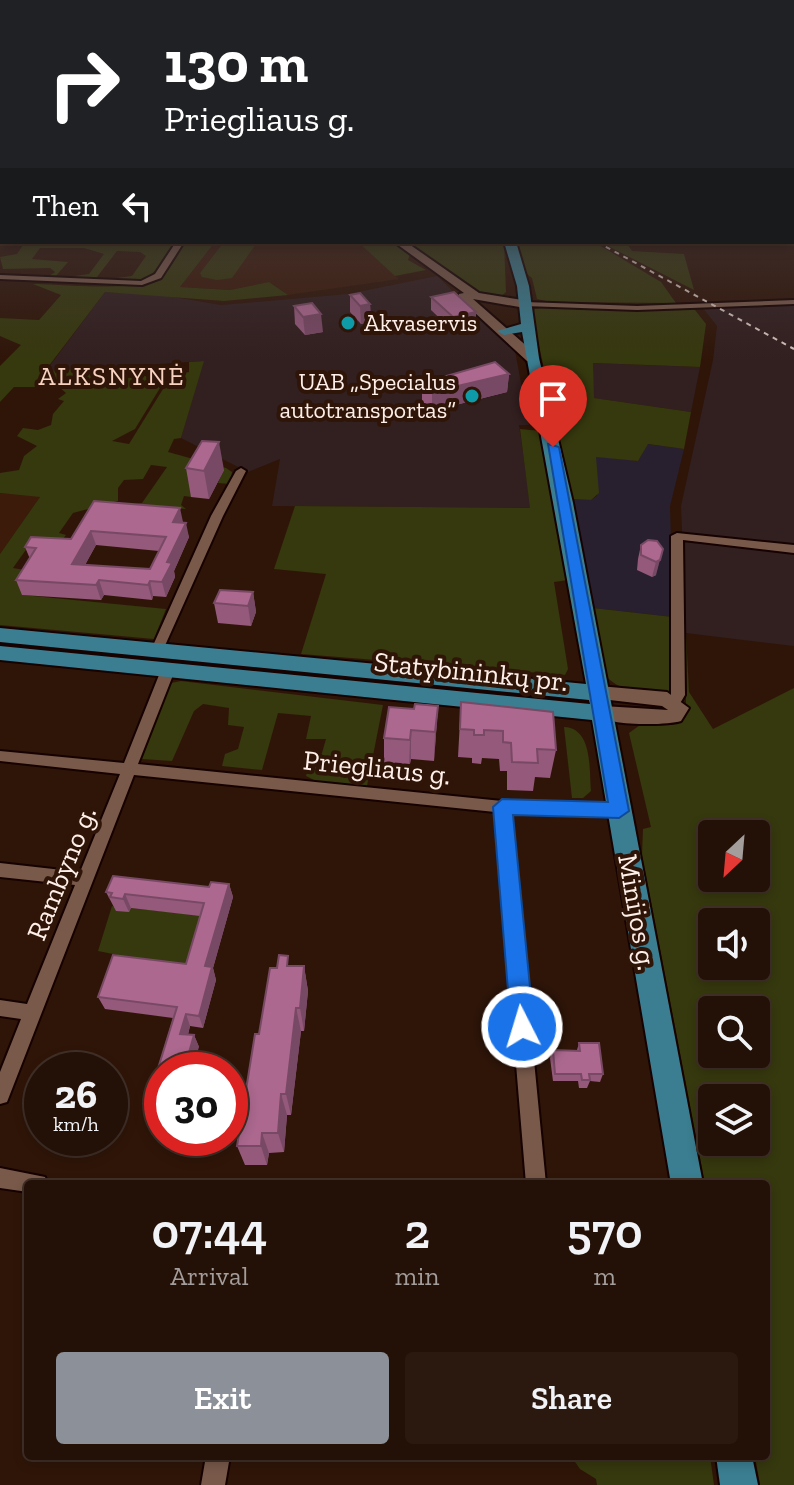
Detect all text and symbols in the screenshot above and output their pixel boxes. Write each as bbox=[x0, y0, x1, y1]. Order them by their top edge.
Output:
text: 130 m bbox=[164, 29, 308, 96]
icon: right bbox=[32, 32, 136, 136]
text: Priegliaus g. bbox=[164, 97, 354, 140]
icon: left bbox=[115, 184, 159, 228]
text: Then bbox=[32, 188, 99, 224]
place label: Akvaservis bbox=[364, 308, 477, 337]
marker: Akvaservis bbox=[339, 314, 357, 332]
district label: ALKSNYNĖ bbox=[38, 360, 186, 392]
pin bbox=[519, 365, 587, 447]
place label: UAB „Specialus autotransportas“ bbox=[280, 367, 456, 424]
icon: arrive bbox=[531, 377, 575, 421]
marker: UAB „Specialus autotransportas“ bbox=[463, 387, 481, 405]
street label: Statybininkų pr. bbox=[372, 645, 570, 698]
street label: Priegliaus g. bbox=[302, 743, 452, 792]
street label: Rambyno g. bbox=[20, 801, 103, 945]
north arrow bbox=[698, 820, 770, 892]
map controls bbox=[698, 820, 770, 1156]
street label: Minijos g. bbox=[611, 851, 664, 973]
button: sound bbox=[698, 908, 770, 980]
position arrow bbox=[480, 985, 564, 1069]
button: search bbox=[698, 996, 770, 1068]
speed limit sign: 30 bbox=[144, 1052, 248, 1156]
text: 26 bbox=[55, 1070, 97, 1118]
button: layers bbox=[698, 1084, 770, 1156]
text: km/h bbox=[53, 1112, 99, 1136]
text: 07:44 bbox=[151, 1203, 267, 1260]
text: 2 bbox=[404, 1203, 430, 1260]
text: 570 bbox=[567, 1203, 643, 1260]
text: Arrival bbox=[170, 1260, 249, 1292]
text: min bbox=[395, 1260, 439, 1292]
text: m bbox=[593, 1260, 616, 1292]
button: Exit bbox=[56, 1352, 389, 1444]
button: Share bbox=[405, 1352, 738, 1444]

